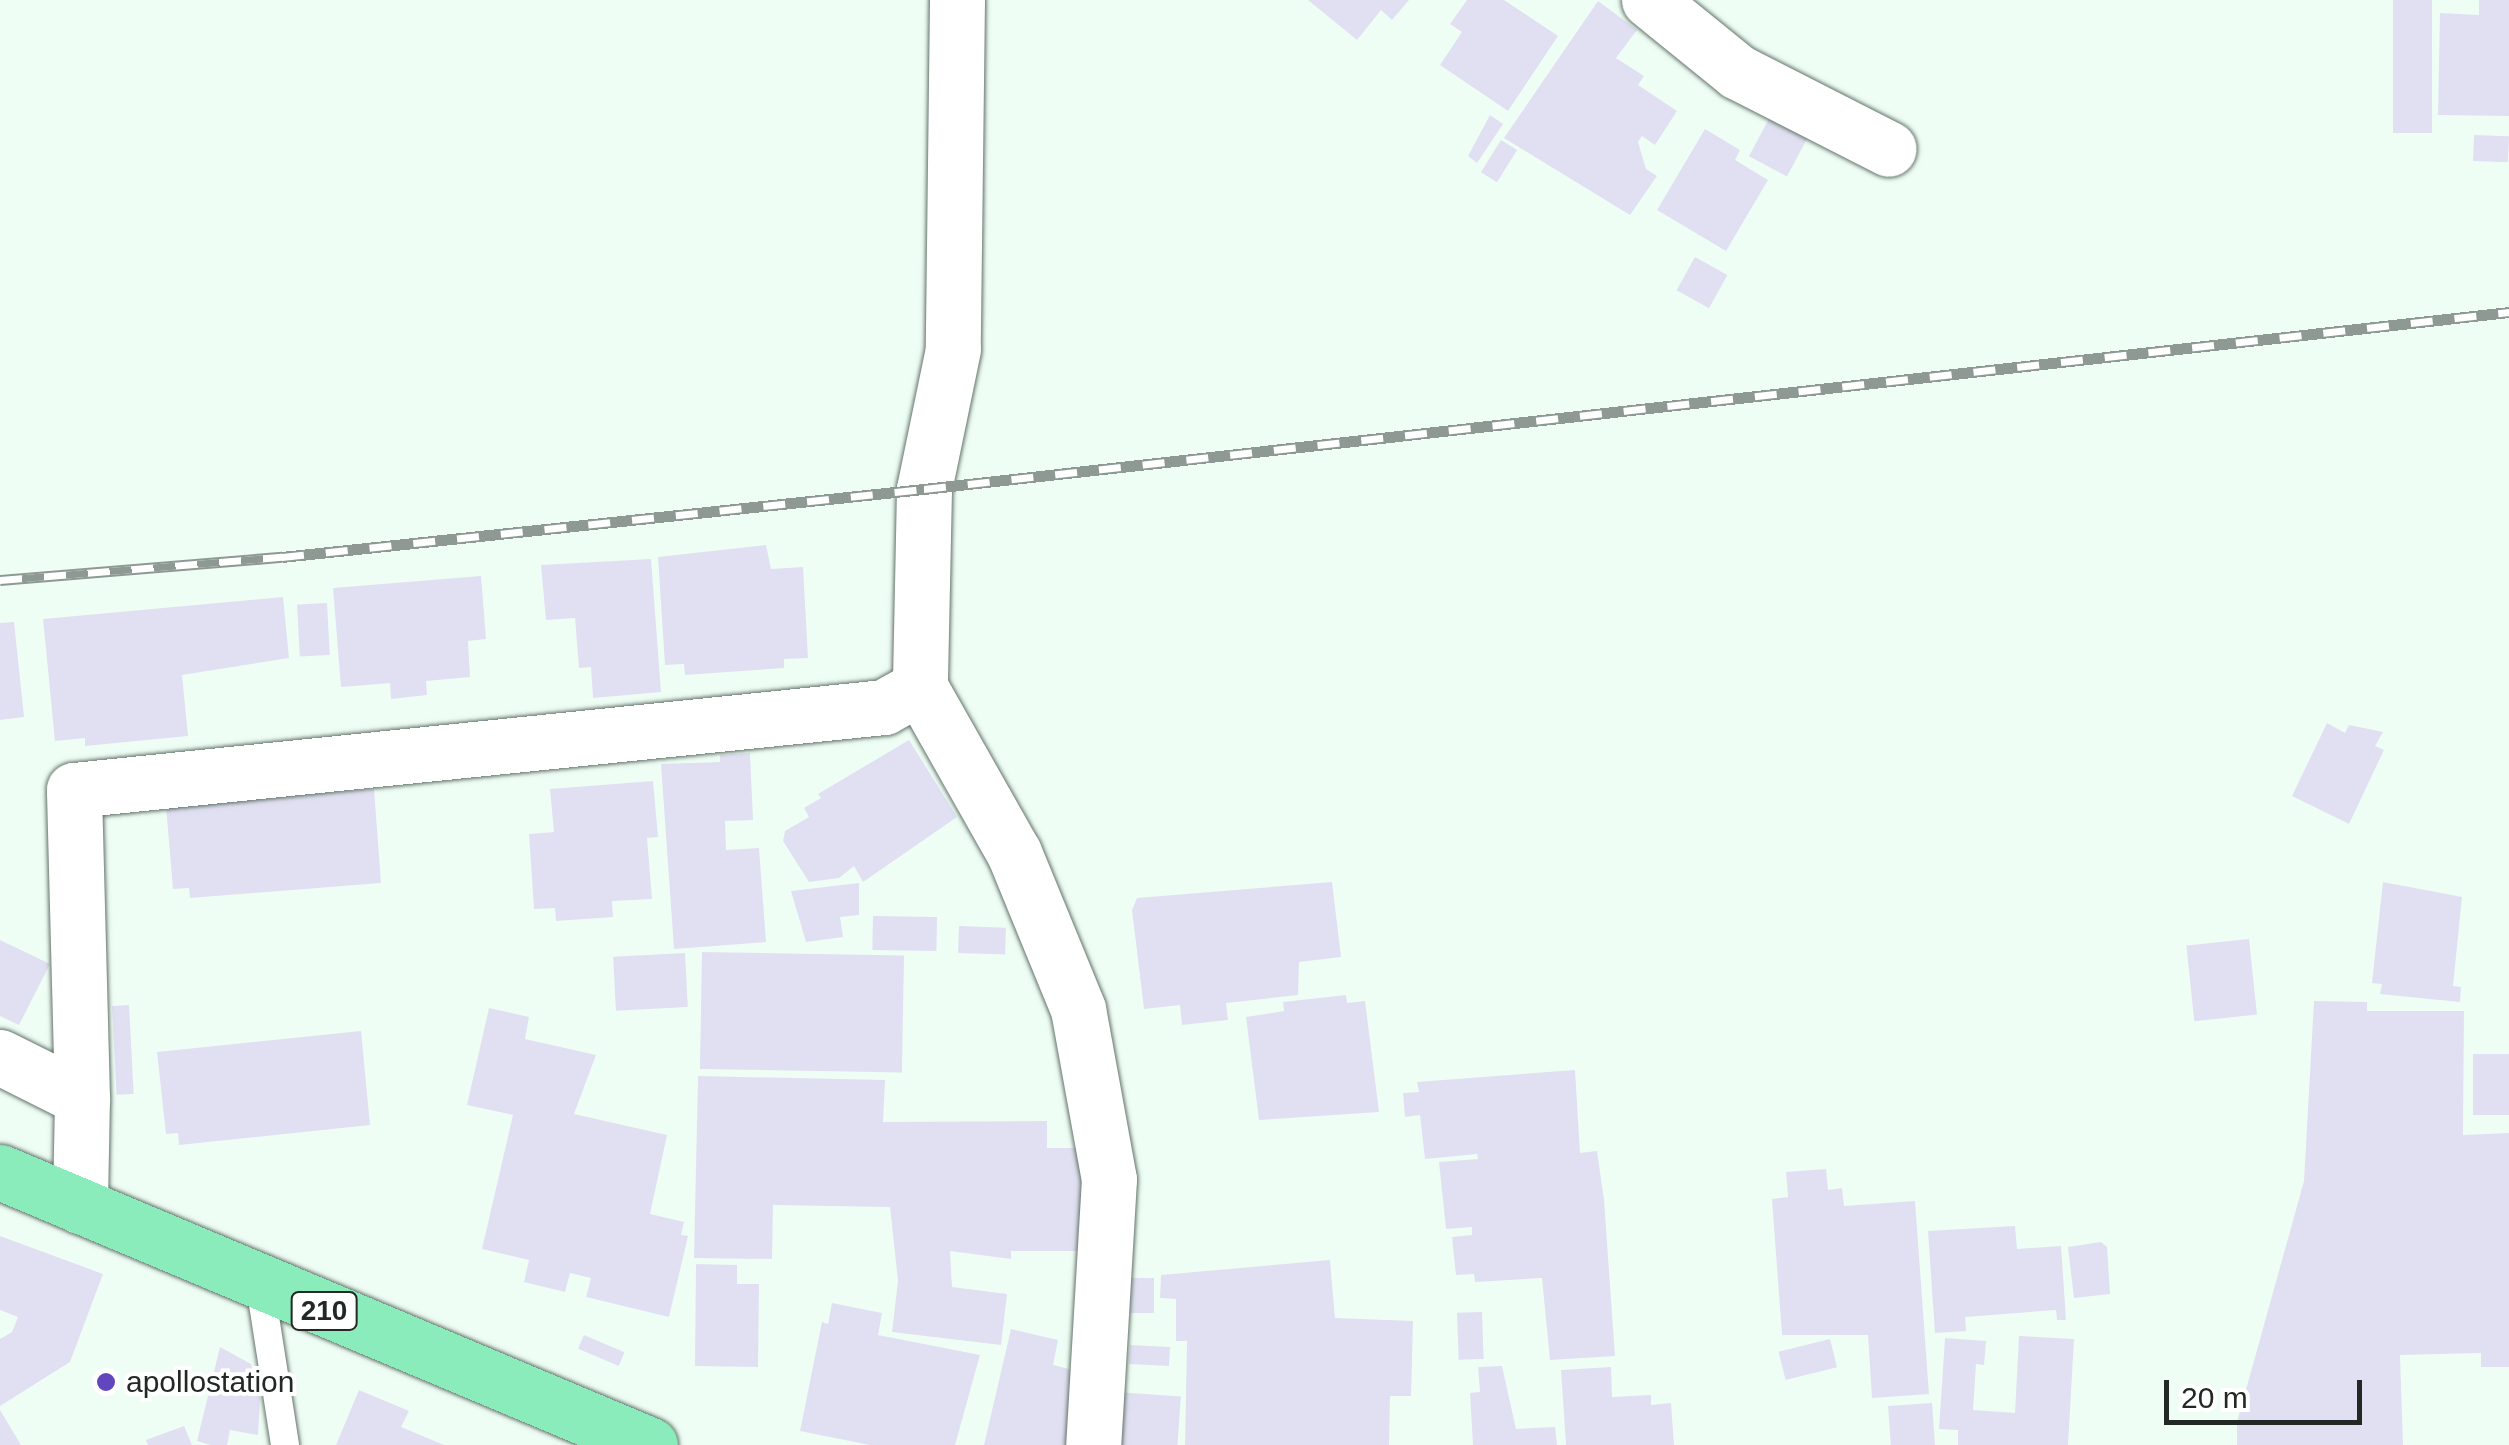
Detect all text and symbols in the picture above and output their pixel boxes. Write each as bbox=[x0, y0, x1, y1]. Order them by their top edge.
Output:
road number: 210 bbox=[289, 1288, 359, 1334]
scale bar bbox=[2169, 1360, 2366, 1422]
place label: apollostation bbox=[126, 1364, 294, 1400]
marker: apollostation bbox=[95, 1371, 117, 1393]
text: 20 m bbox=[2181, 1381, 2248, 1414]

